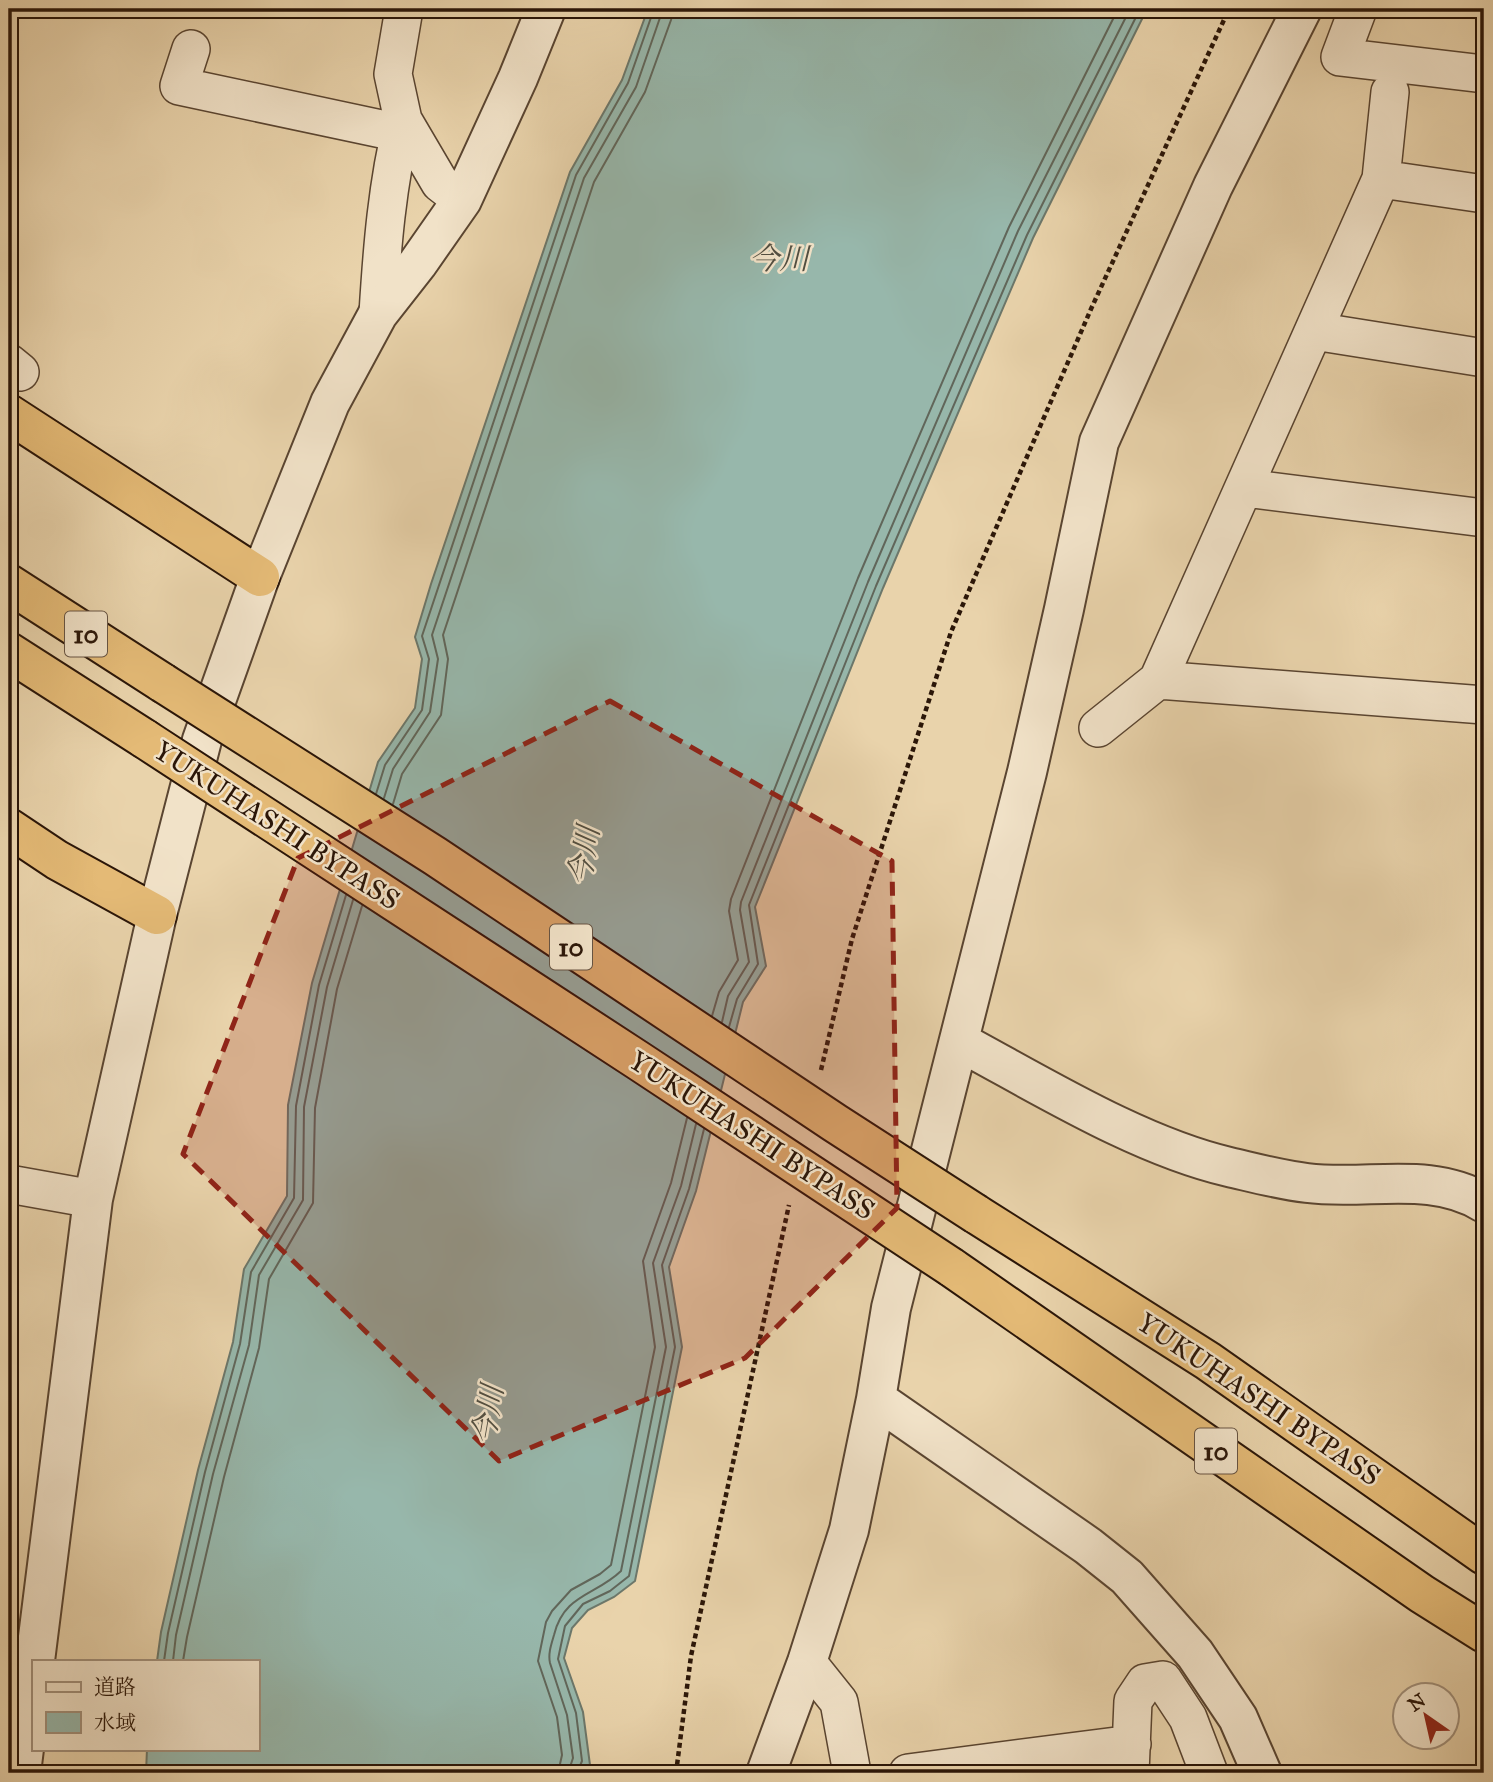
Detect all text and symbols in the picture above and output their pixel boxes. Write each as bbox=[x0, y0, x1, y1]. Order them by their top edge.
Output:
water label: 今川 bbox=[749, 241, 812, 277]
road number: 10 bbox=[65, 612, 107, 656]
street label: YUKUHASHI BYPASS bbox=[148, 732, 406, 918]
water label: 今川 bbox=[561, 820, 607, 889]
road number: 10 bbox=[550, 924, 592, 970]
street label: YUKUHASHI BYPASS bbox=[623, 1042, 881, 1228]
street label: YUKUHASHI BYPASS bbox=[1131, 1305, 1387, 1493]
water label: 今川 bbox=[465, 1379, 511, 1448]
road number: 10 bbox=[1195, 1428, 1237, 1474]
legend bbox=[32, 1660, 259, 1750]
text: 道路 bbox=[94, 1674, 136, 1700]
north arrow bbox=[1392, 1680, 1462, 1750]
text: N bbox=[1404, 1688, 1430, 1716]
text: 水域 bbox=[94, 1710, 136, 1736]

